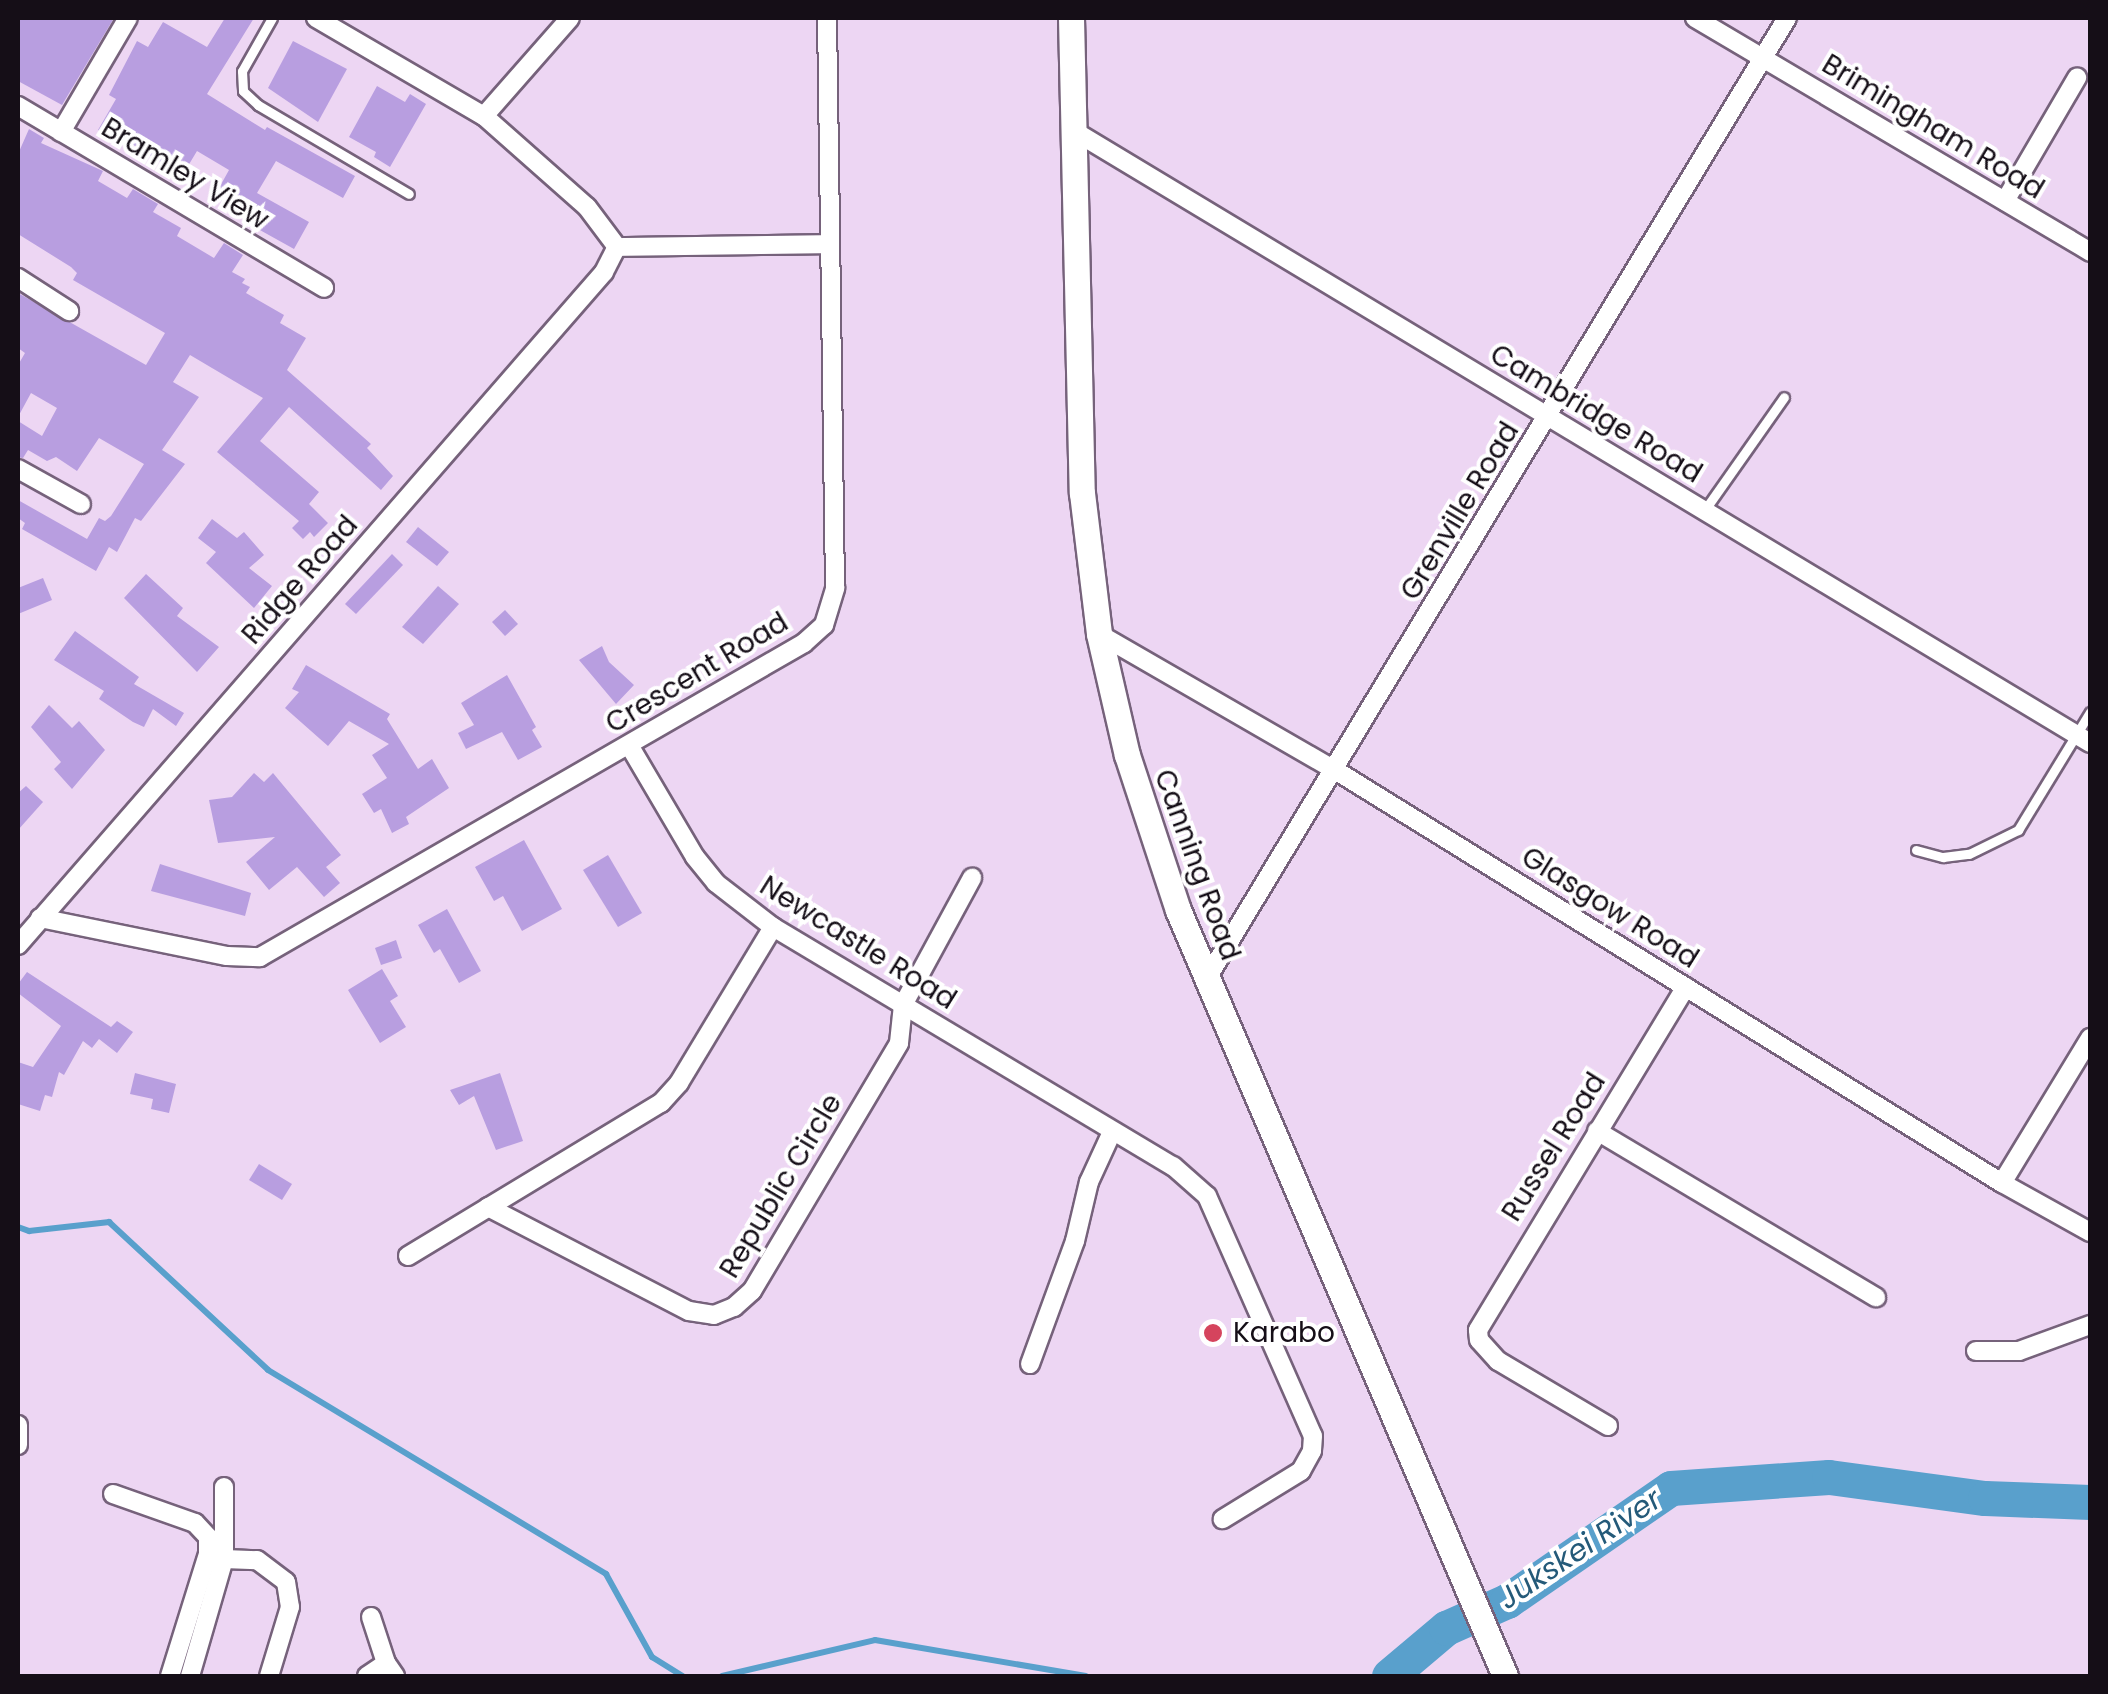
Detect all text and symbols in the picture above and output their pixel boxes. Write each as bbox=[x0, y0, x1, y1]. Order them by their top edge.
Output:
street label: Brimingham Road bbox=[1816, 47, 2050, 207]
street label: Bramley View bbox=[95, 111, 275, 237]
street label: Cambridge Road bbox=[1484, 338, 1708, 490]
street label: Grenville Road bbox=[1394, 416, 1526, 606]
street label: Ridge Road bbox=[235, 509, 365, 651]
street label: Crescent Road bbox=[600, 605, 794, 741]
street label: Canning Road bbox=[1147, 765, 1247, 965]
street label: Glasgow Road bbox=[1515, 840, 1705, 976]
street label: Newcastle Road bbox=[754, 869, 962, 1017]
street label: Russel Road bbox=[1495, 1067, 1613, 1227]
street label: Republic Circle bbox=[713, 1088, 849, 1284]
place label: Karabo bbox=[1233, 1316, 1335, 1350]
marker: Karabo bbox=[1202, 1322, 1224, 1344]
water label: Jukskei River bbox=[1492, 1481, 1668, 1617]

